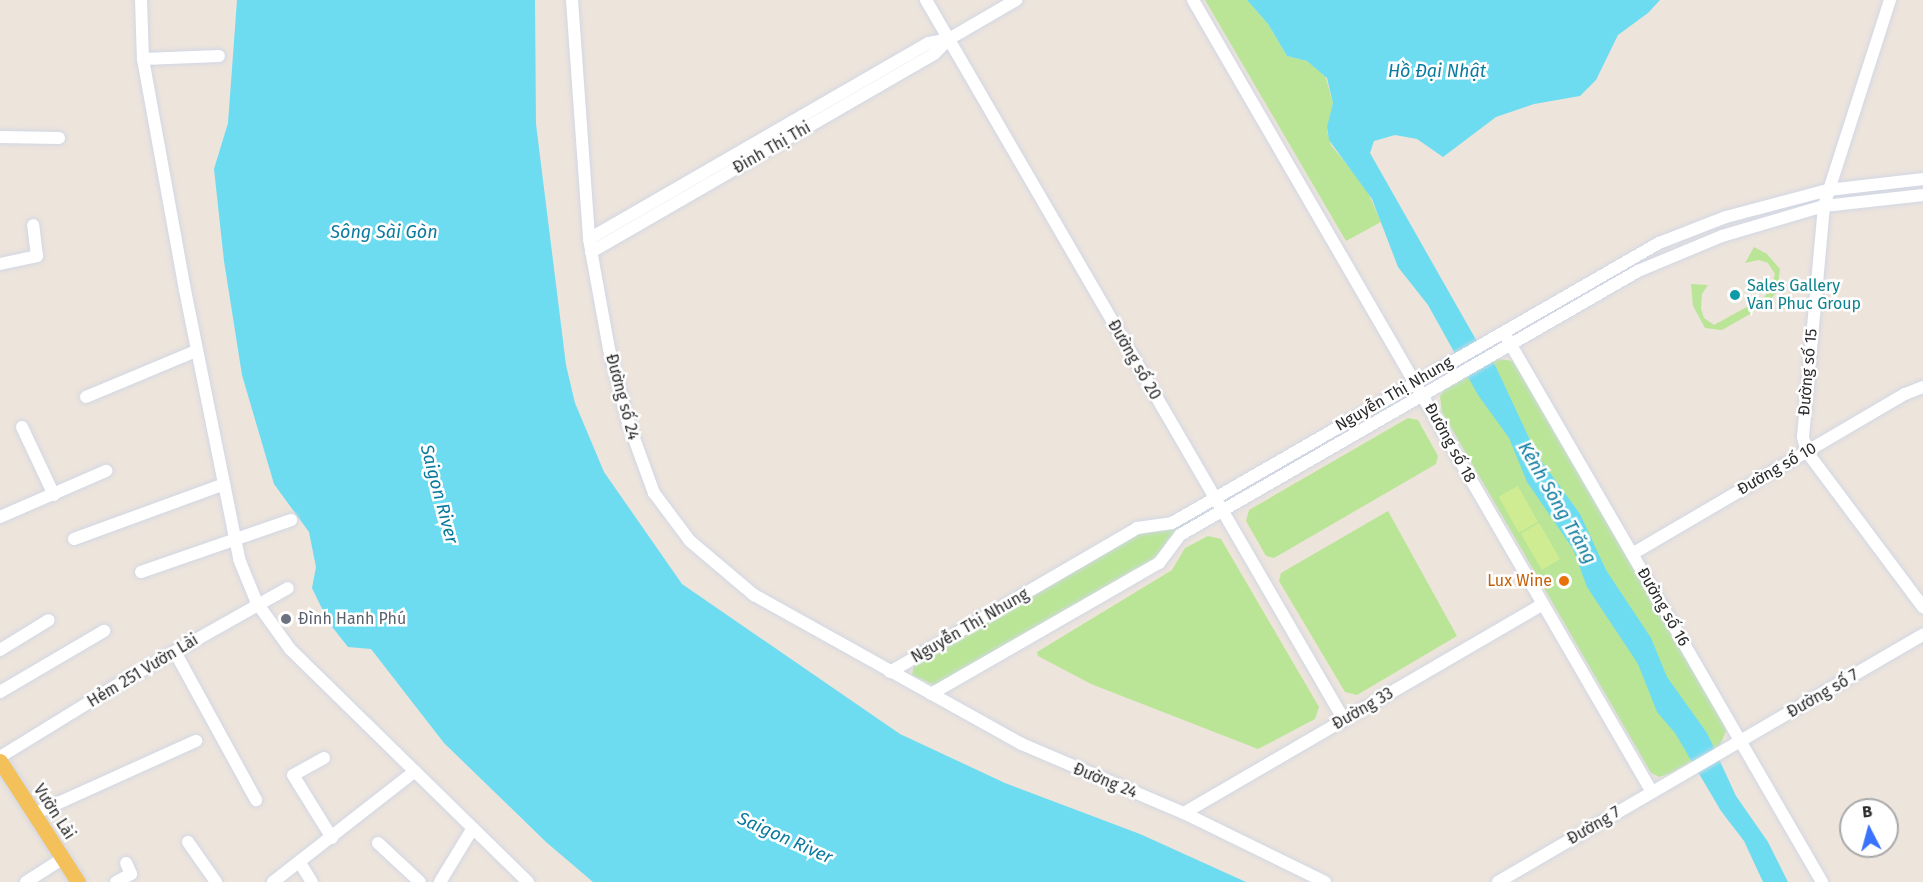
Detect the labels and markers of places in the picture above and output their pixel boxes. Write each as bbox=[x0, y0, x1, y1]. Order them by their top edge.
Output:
place label: Sales Gallery Van Phuc Group bbox=[1747, 276, 1861, 314]
marker: Sales Gallery Van Phuc Group bbox=[1728, 288, 1742, 302]
place label: Lux Wine bbox=[1487, 571, 1552, 591]
marker: Lux Wine bbox=[1557, 574, 1571, 588]
place label: Đình Hanh Phú bbox=[298, 609, 406, 629]
marker: Đình Hanh Phú bbox=[279, 612, 293, 626]

